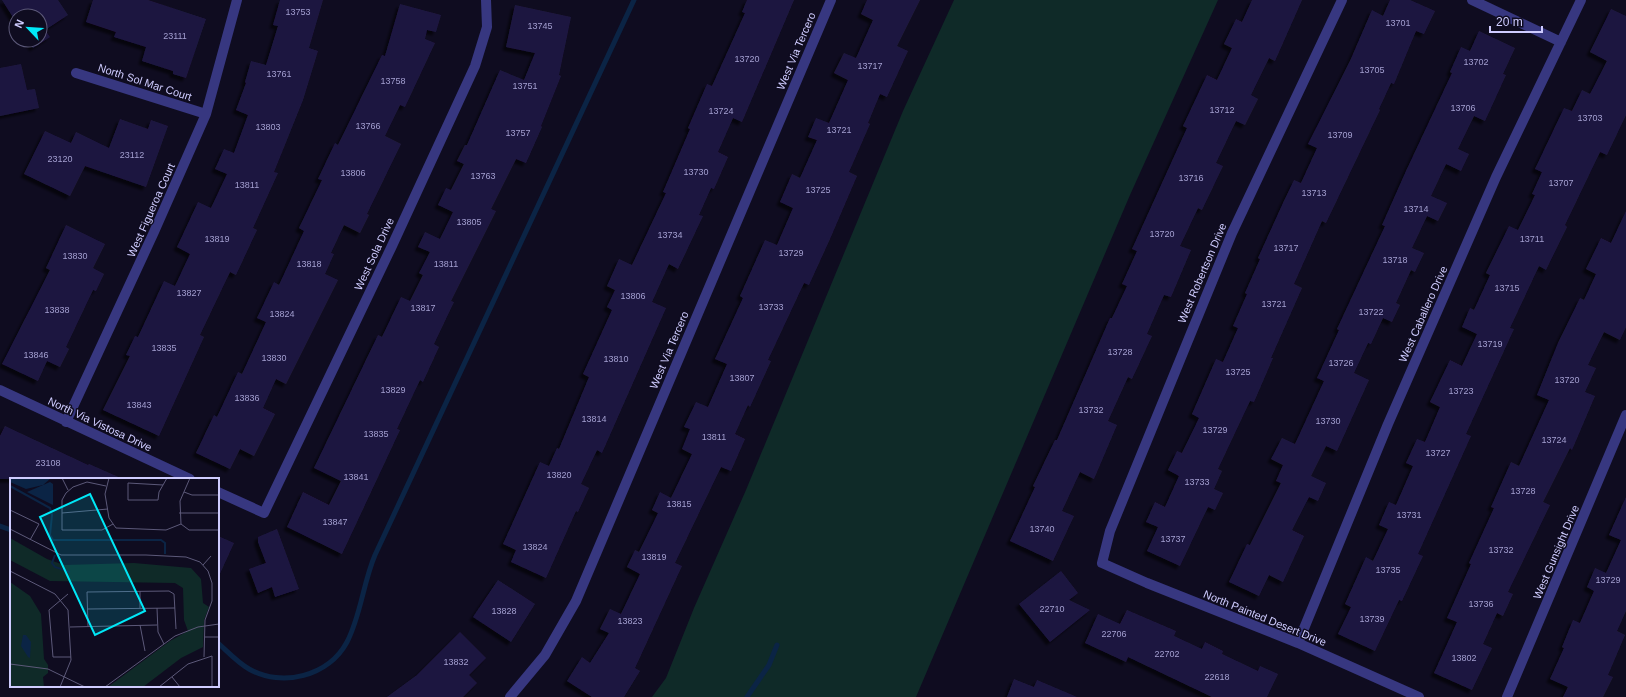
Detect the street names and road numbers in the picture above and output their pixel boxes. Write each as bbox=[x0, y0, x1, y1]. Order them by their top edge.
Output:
street label: West Via Tercero bbox=[774, 10, 818, 92]
street label: North Sol Mar Court bbox=[97, 61, 193, 103]
street label: West Figueroa Court bbox=[125, 161, 177, 259]
street label: West Sola Drive bbox=[352, 216, 396, 292]
street label: West Robertson Drive bbox=[1175, 221, 1229, 325]
street label: West Caballero Drive bbox=[1396, 264, 1450, 364]
street label: West Via Tercero bbox=[647, 309, 691, 391]
street label: North Via Vistosa Drive bbox=[46, 395, 154, 453]
street label: West Gunsight Drive bbox=[1531, 503, 1581, 601]
street label: North Painted Desert Drive bbox=[1202, 588, 1328, 648]

